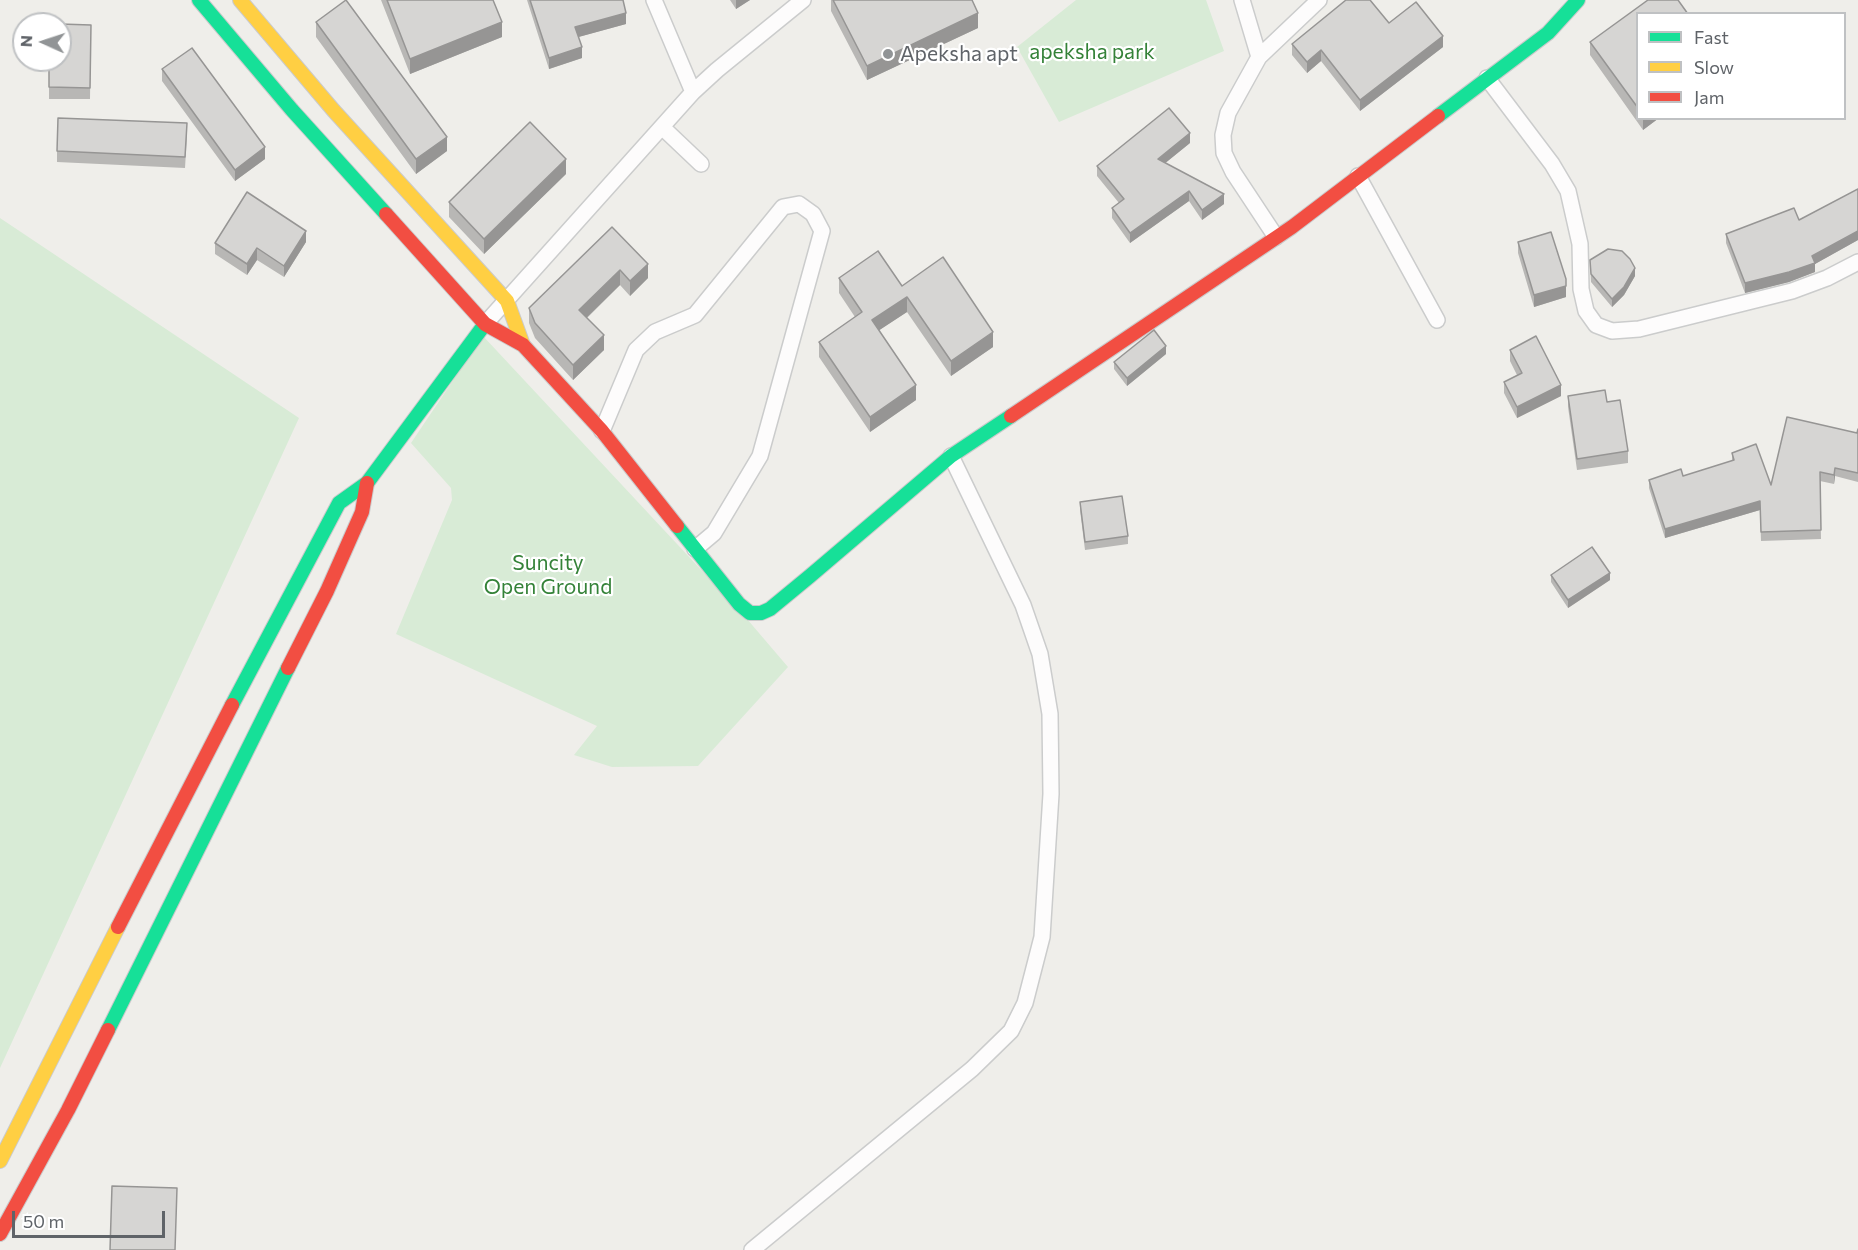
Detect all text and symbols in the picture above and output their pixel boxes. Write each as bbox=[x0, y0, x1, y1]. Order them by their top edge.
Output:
north arrow bbox=[12, 12, 72, 72]
legend bbox=[1636, 12, 1846, 120]
text: Fast bbox=[1694, 26, 1729, 48]
text: N bbox=[16, 35, 35, 48]
park label: apeksha park bbox=[1029, 39, 1155, 65]
place label: Apeksha apt bbox=[900, 41, 1018, 67]
marker: Apeksha apt bbox=[881, 47, 895, 61]
text: Slow bbox=[1694, 56, 1734, 78]
text: Jam bbox=[1694, 86, 1724, 108]
park label: Suncity Open Ground bbox=[484, 550, 612, 600]
scale bar bbox=[15, 1199, 168, 1237]
text: 50 m bbox=[23, 1210, 64, 1232]

